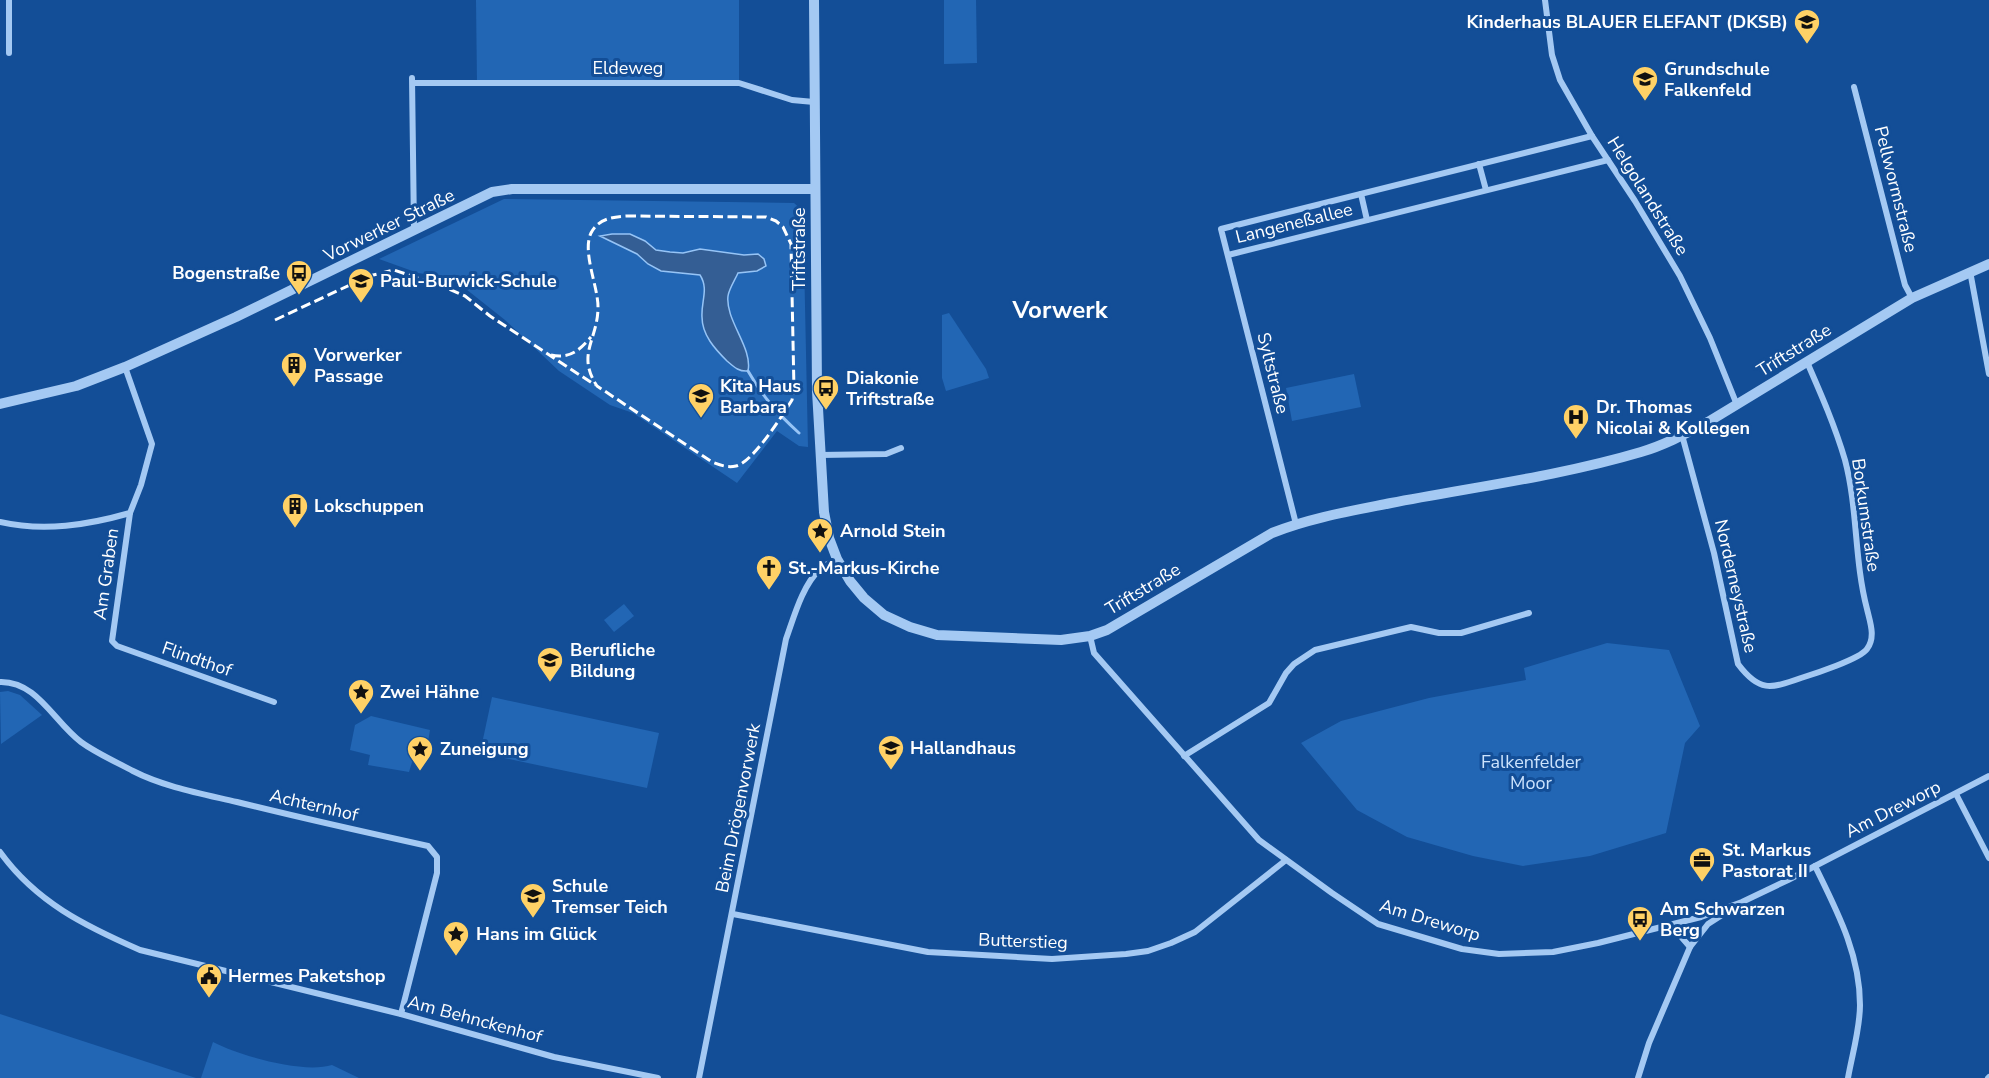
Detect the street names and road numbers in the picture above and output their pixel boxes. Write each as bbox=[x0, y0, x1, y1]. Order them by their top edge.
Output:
street label: Eldeweg bbox=[593, 56, 663, 80]
street label: Pellwormstraße bbox=[1869, 123, 1923, 255]
street label: Helgolandstraße bbox=[1602, 132, 1694, 260]
street label: Vorwerker Straße bbox=[319, 183, 458, 267]
street label: Langeneßallee bbox=[1233, 197, 1355, 249]
street label: Triftstraße bbox=[787, 207, 811, 291]
street label: Triftstraße bbox=[1752, 318, 1836, 382]
street label: Syltstraße bbox=[1251, 330, 1295, 416]
street label: Borkumstraße bbox=[1846, 457, 1886, 573]
street label: Norderneystraße bbox=[1709, 517, 1763, 655]
street label: Am Graben bbox=[88, 527, 124, 621]
street label: Triftstraße bbox=[1101, 557, 1185, 621]
street label: Flindthof bbox=[159, 636, 236, 682]
street label: Beim Drögenvorwerk bbox=[710, 720, 766, 895]
street label: Am Dreworp bbox=[1841, 775, 1945, 843]
street label: Achternhof bbox=[267, 783, 362, 827]
street label: Am Dreworp bbox=[1377, 893, 1483, 947]
street label: Butterstieg bbox=[978, 927, 1068, 955]
street label: Am Behnckenhof bbox=[405, 989, 546, 1049]

